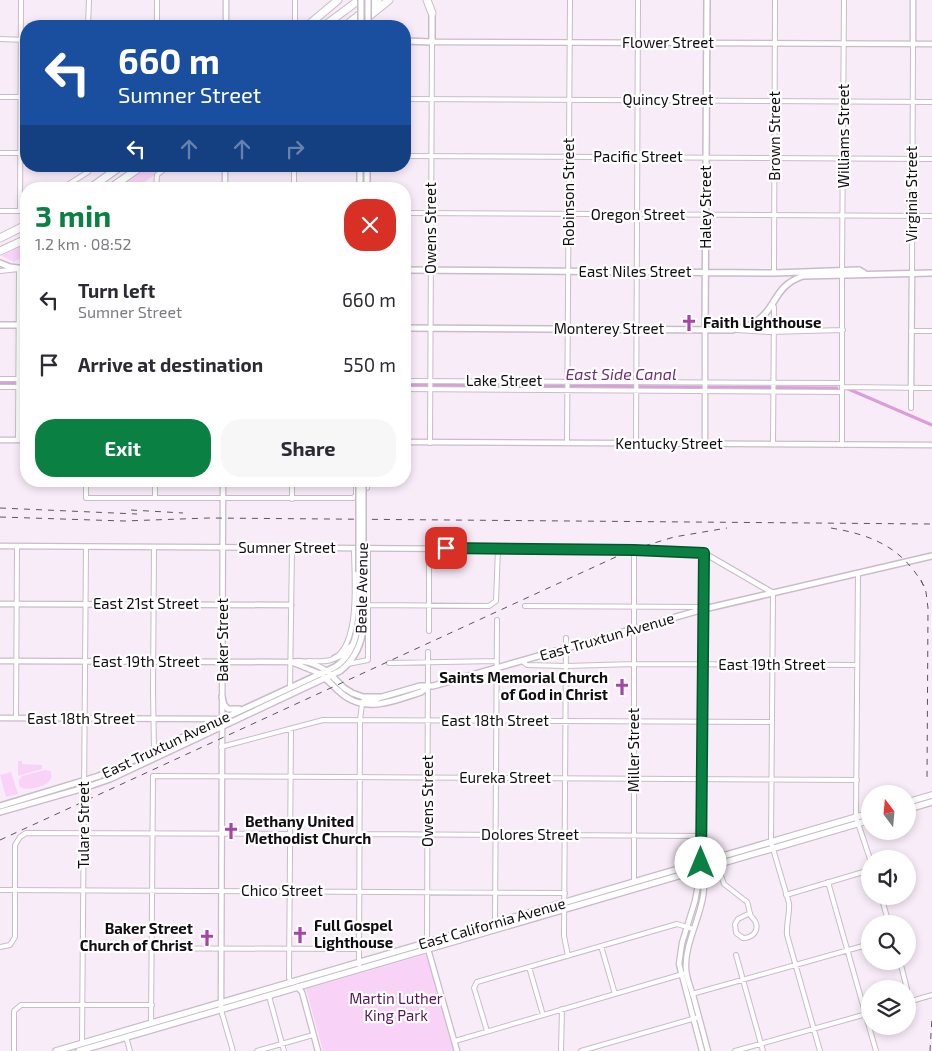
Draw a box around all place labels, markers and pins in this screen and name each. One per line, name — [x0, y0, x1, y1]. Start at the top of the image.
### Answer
church icon: Faith Lighthouse — [679, 313, 699, 333]
place label: Faith Lighthouse — [703, 313, 821, 331]
pin — [425, 527, 467, 569]
place label: Saints Memorial Church of God in Christ — [439, 668, 608, 703]
church icon: Saints Memorial Church of God in Christ — [612, 677, 632, 697]
place label: Bethany United Methodist Church — [245, 812, 371, 847]
church icon: Bethany United Methodist Church — [221, 821, 241, 841]
place label: Full Gospel Lighthouse — [314, 916, 393, 951]
place label: Baker Street Church of Christ — [80, 919, 193, 954]
church icon: Full Gospel Lighthouse — [290, 925, 310, 945]
church icon: Baker Street Church of Christ — [197, 928, 217, 948]

